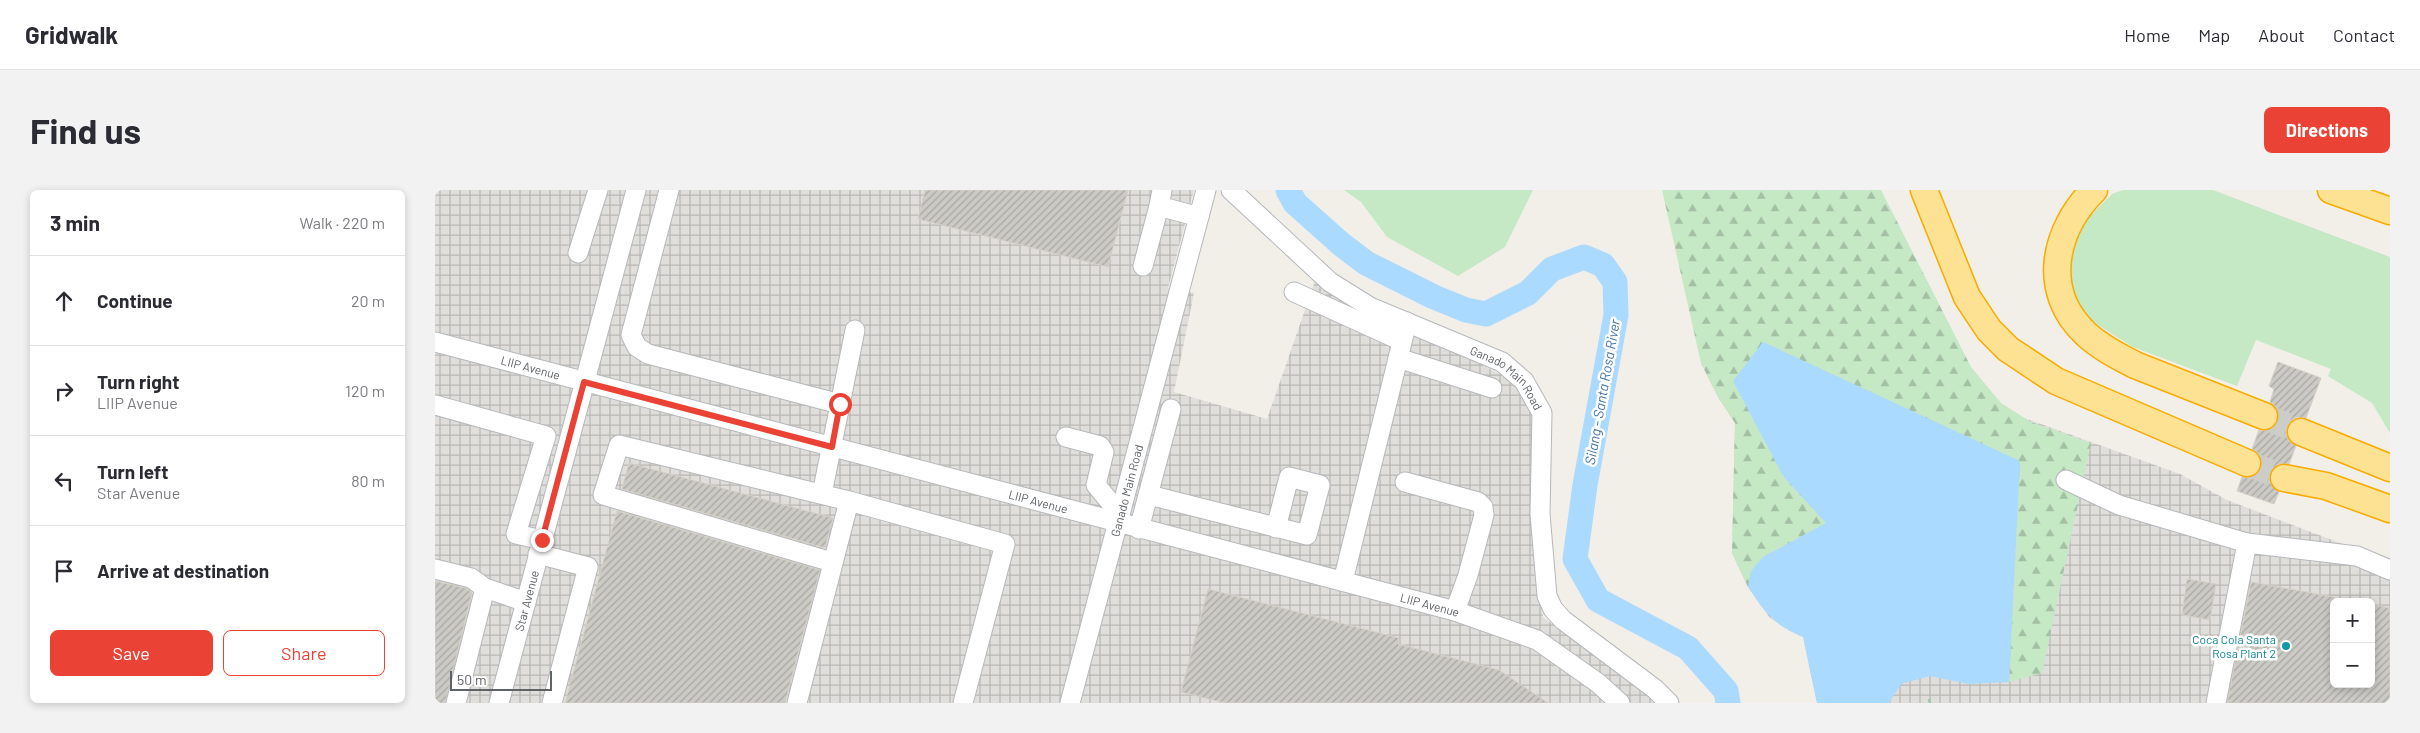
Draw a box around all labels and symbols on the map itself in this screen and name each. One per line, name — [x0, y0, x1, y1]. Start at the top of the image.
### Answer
water label: Silang - Santa Rosa River — [1581, 317, 1623, 466]
street label: Ganado Main Road — [1468, 343, 1546, 412]
street label: LIIP Avenue — [500, 353, 562, 382]
route start — [829, 393, 852, 416]
street label: Ganado Main Road — [1107, 443, 1145, 538]
street label: LIIP Avenue — [1007, 487, 1070, 516]
route end — [531, 529, 554, 552]
street label: Star Avenue — [512, 569, 541, 633]
street label: LIIP Avenue — [1399, 590, 1462, 619]
place label: Coca Cola Santa Rosa Plant 2 — [2192, 632, 2276, 660]
marker: Coca Cola Santa Rosa Plant 2 — [2280, 640, 2292, 652]
scale bar — [450, 668, 553, 691]

